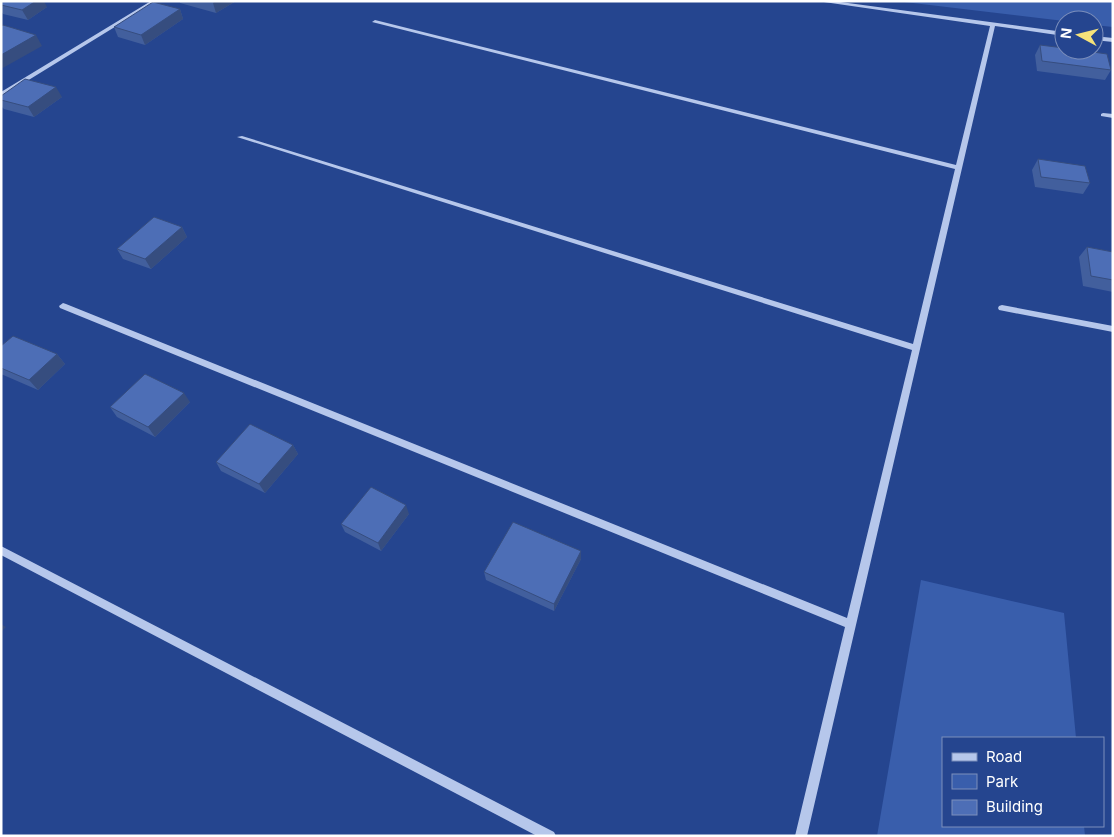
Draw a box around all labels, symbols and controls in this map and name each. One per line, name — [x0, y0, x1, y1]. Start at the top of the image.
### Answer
north arrow — [1054, 10, 1104, 60]
text: N — [1057, 27, 1075, 40]
legend — [942, 737, 1104, 827]
text: Road — [986, 747, 1022, 766]
text: Park — [986, 772, 1019, 791]
text: Building — [986, 797, 1043, 816]

